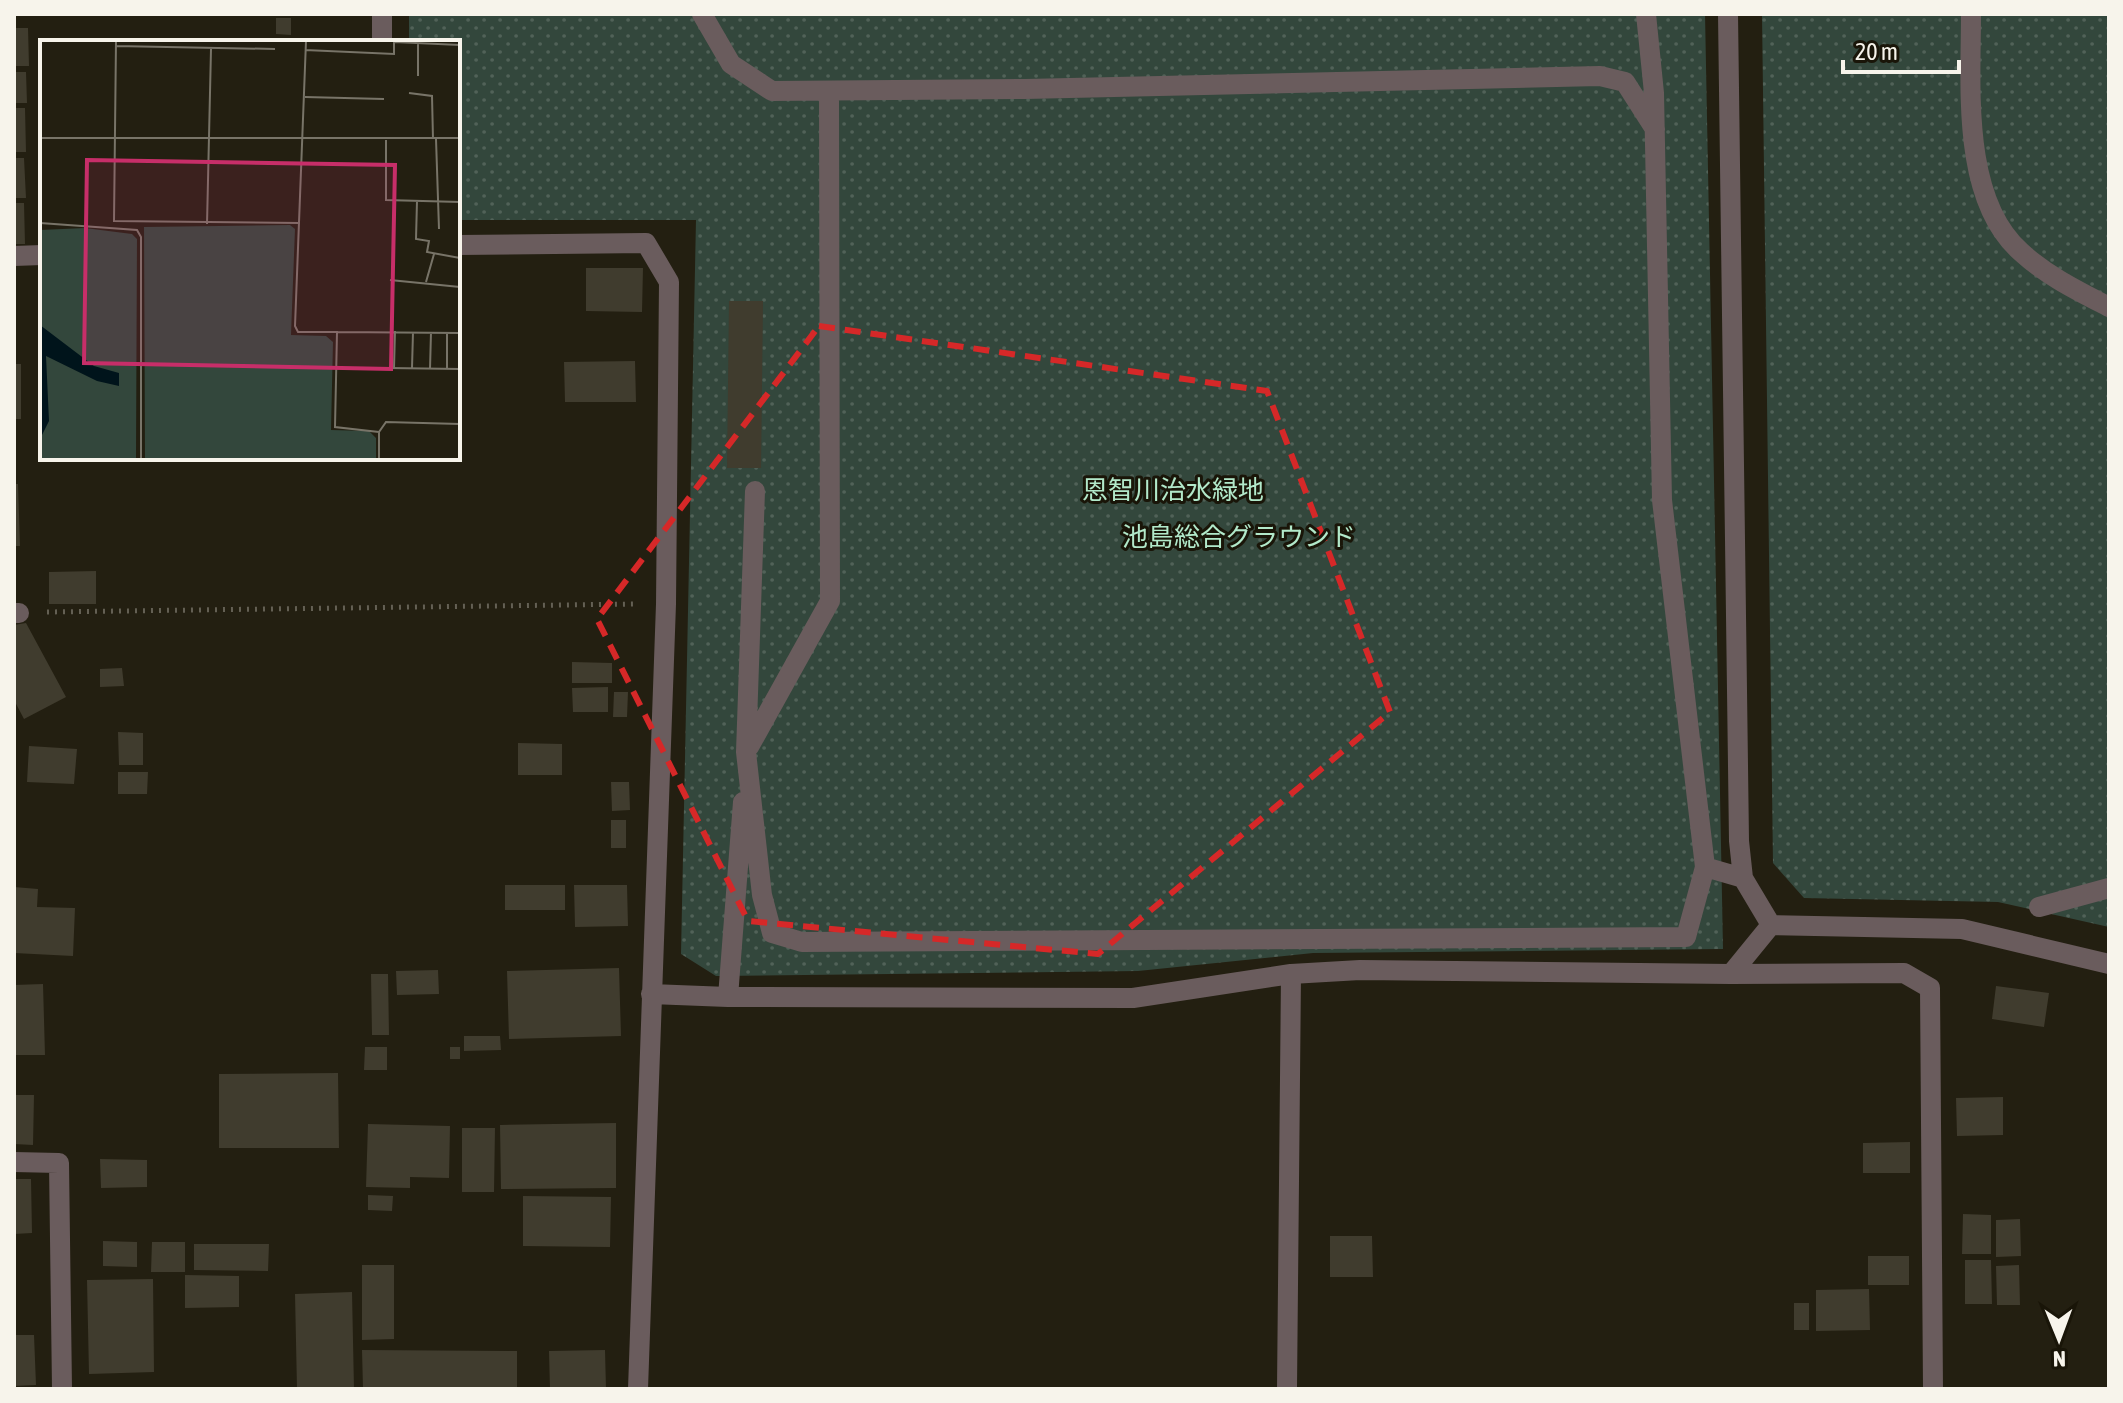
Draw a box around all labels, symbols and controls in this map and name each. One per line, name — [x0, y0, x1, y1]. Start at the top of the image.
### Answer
scale bar — [1843, 24, 1959, 74]
text: 20 m — [1855, 38, 1898, 65]
inset map — [40, 40, 460, 460]
park label: 恩智川治水緑地 — [1082, 475, 1264, 505]
park label: 池島総合グラウンド — [1122, 522, 1356, 552]
north arrow — [2019, 1299, 2099, 1379]
text: N — [2053, 1346, 2066, 1372]

